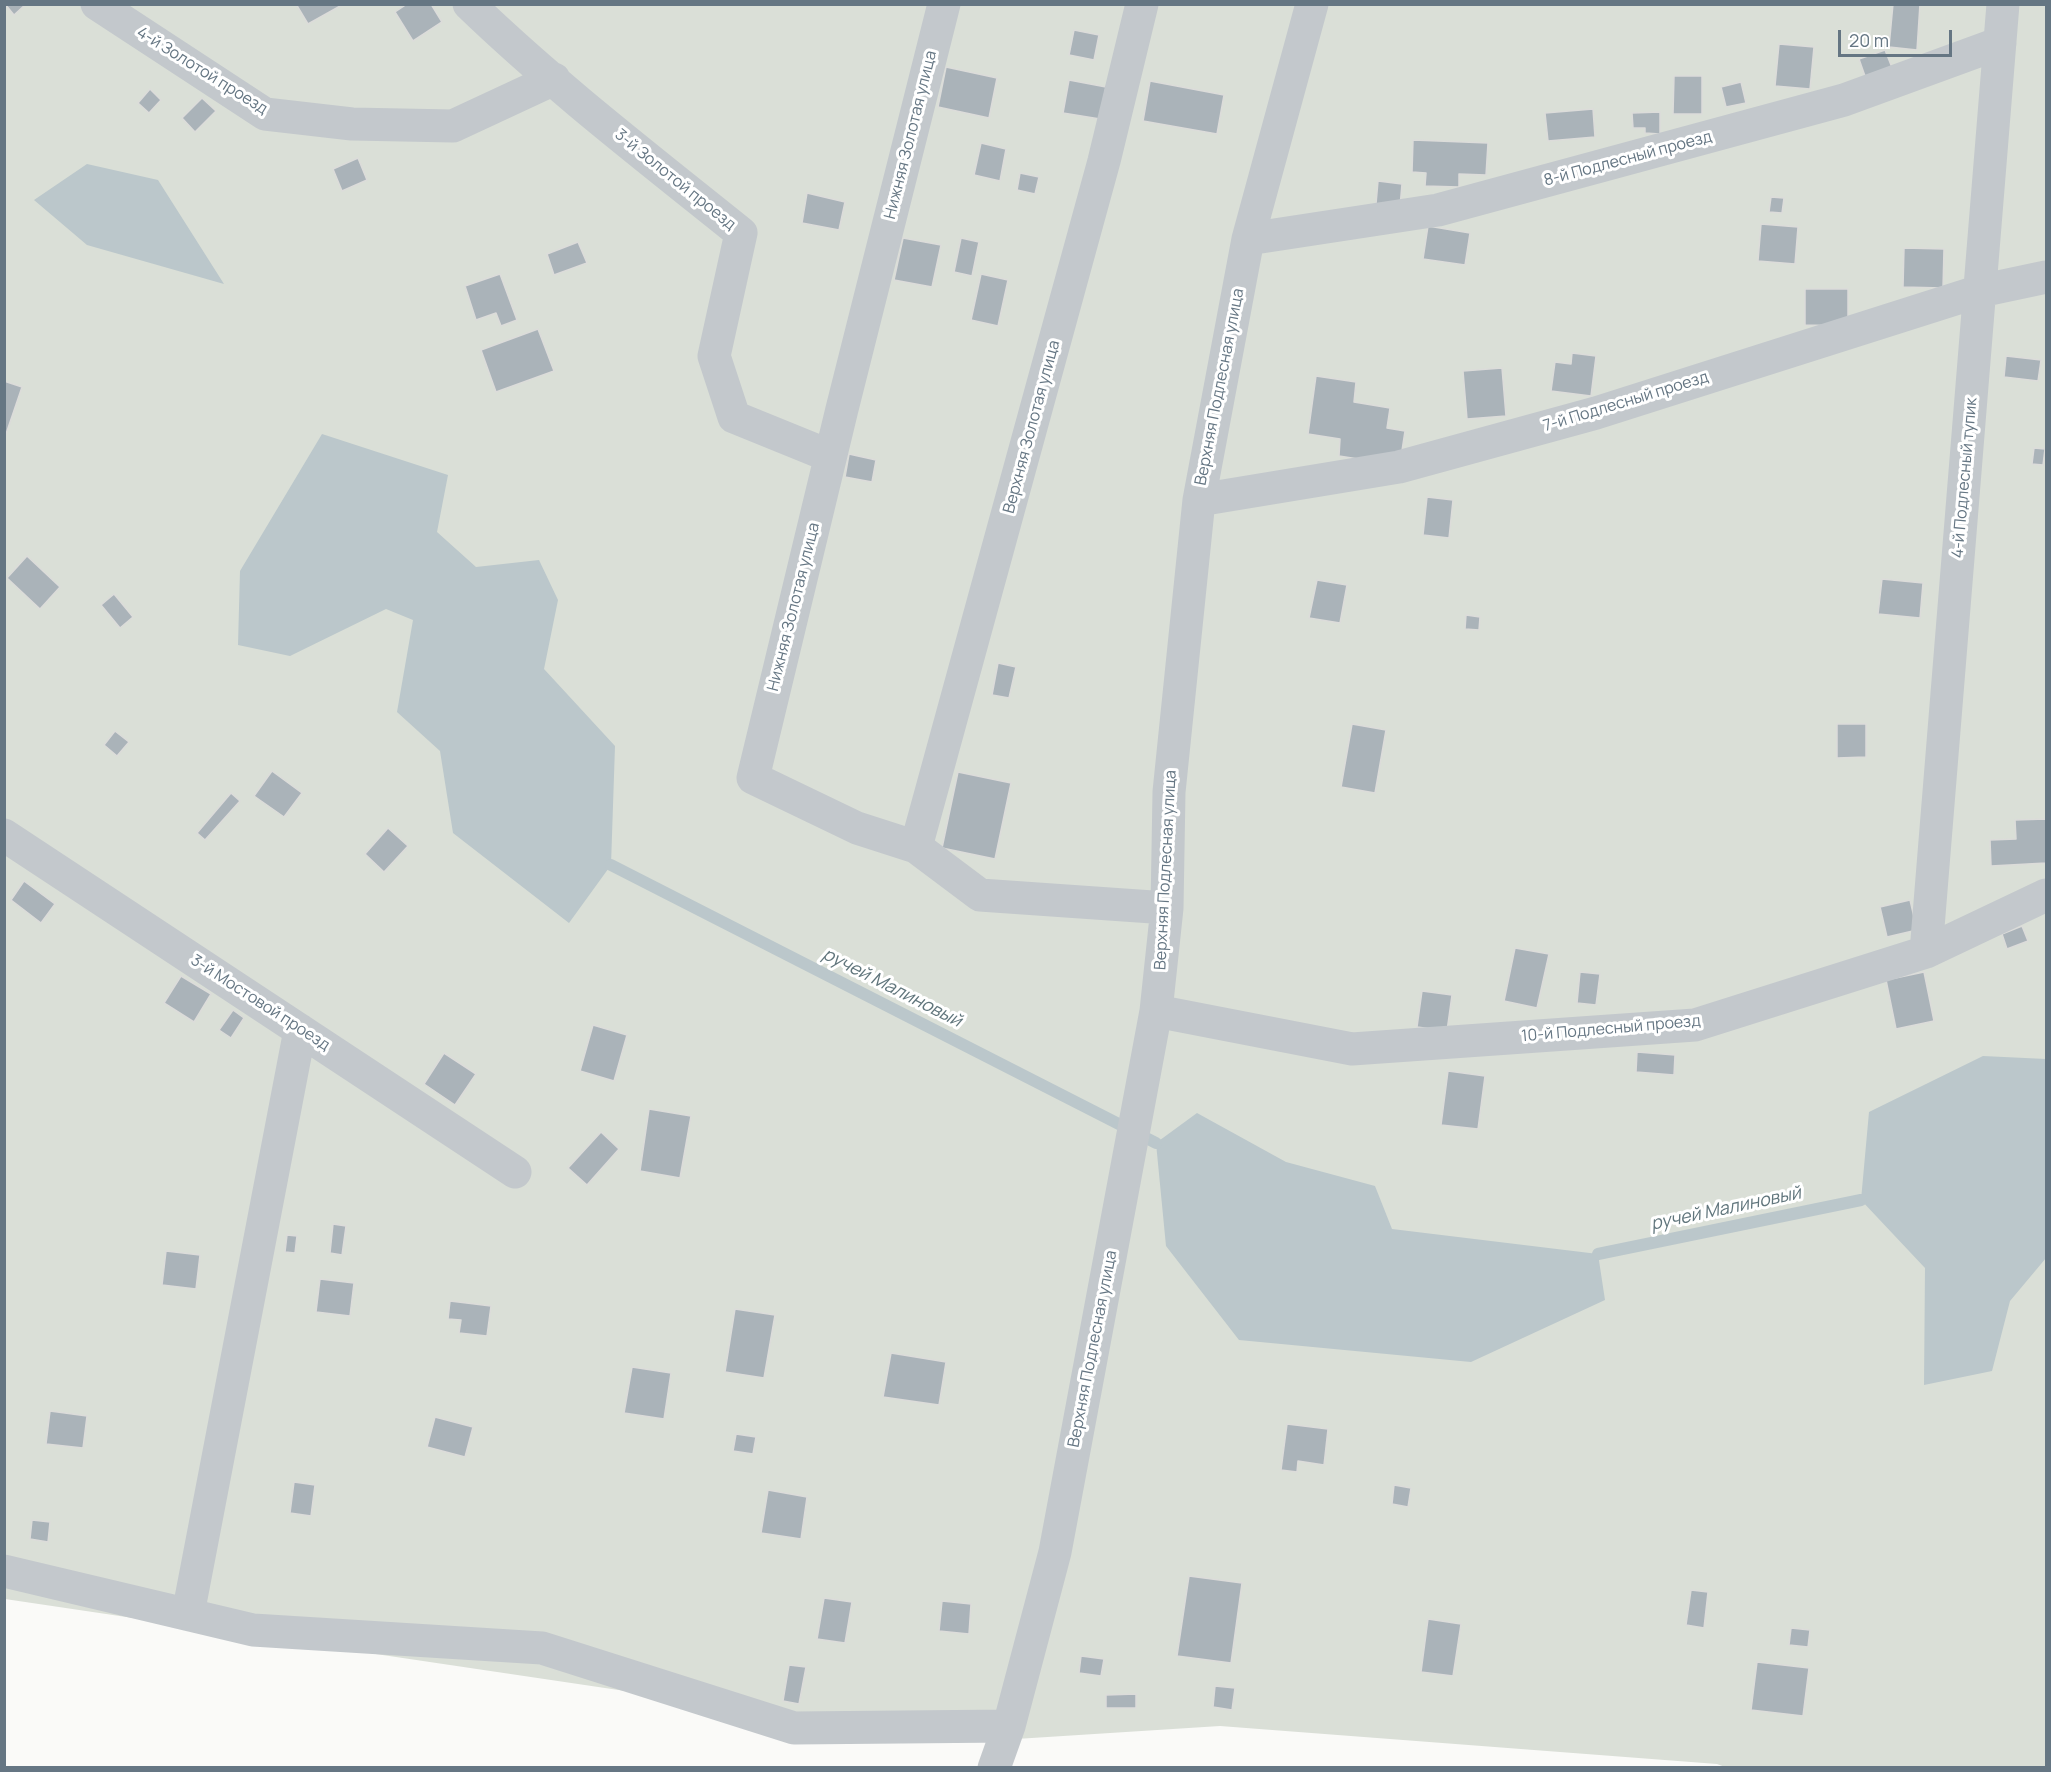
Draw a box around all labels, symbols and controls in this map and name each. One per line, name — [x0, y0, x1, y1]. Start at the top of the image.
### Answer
scale bar — [1841, 18, 1955, 56]
street label: 4-й Золотой проезд — [133, 23, 271, 119]
text: 20 m — [1849, 28, 1889, 52]
street label: Нижняя Золотая улица — [881, 49, 941, 221]
street label: 3-й Золотой проезд — [611, 125, 739, 235]
street label: 8-й Подлесный проезд — [1542, 127, 1714, 191]
street label: Верхняя Подлесная улица — [1191, 287, 1249, 487]
street label: Верхняя Золотая улица — [1000, 338, 1064, 516]
street label: 7-й Подлесный проезд — [1541, 368, 1711, 436]
street label: 4-й Подлесный тупик — [1948, 397, 1982, 559]
street label: Нижняя Золотая улица — [764, 521, 824, 693]
street label: Верхняя Подлесная улица — [1151, 770, 1181, 970]
water label: ручей Малиновый — [819, 944, 965, 1032]
street label: 3-й Мостовой проезд — [187, 951, 333, 1055]
street label: 10-й Подлесный проезд — [1521, 1012, 1701, 1046]
water label: ручей Малиновый — [1649, 1183, 1803, 1235]
street label: Верхняя Подлесная улица — [1064, 1249, 1122, 1449]

